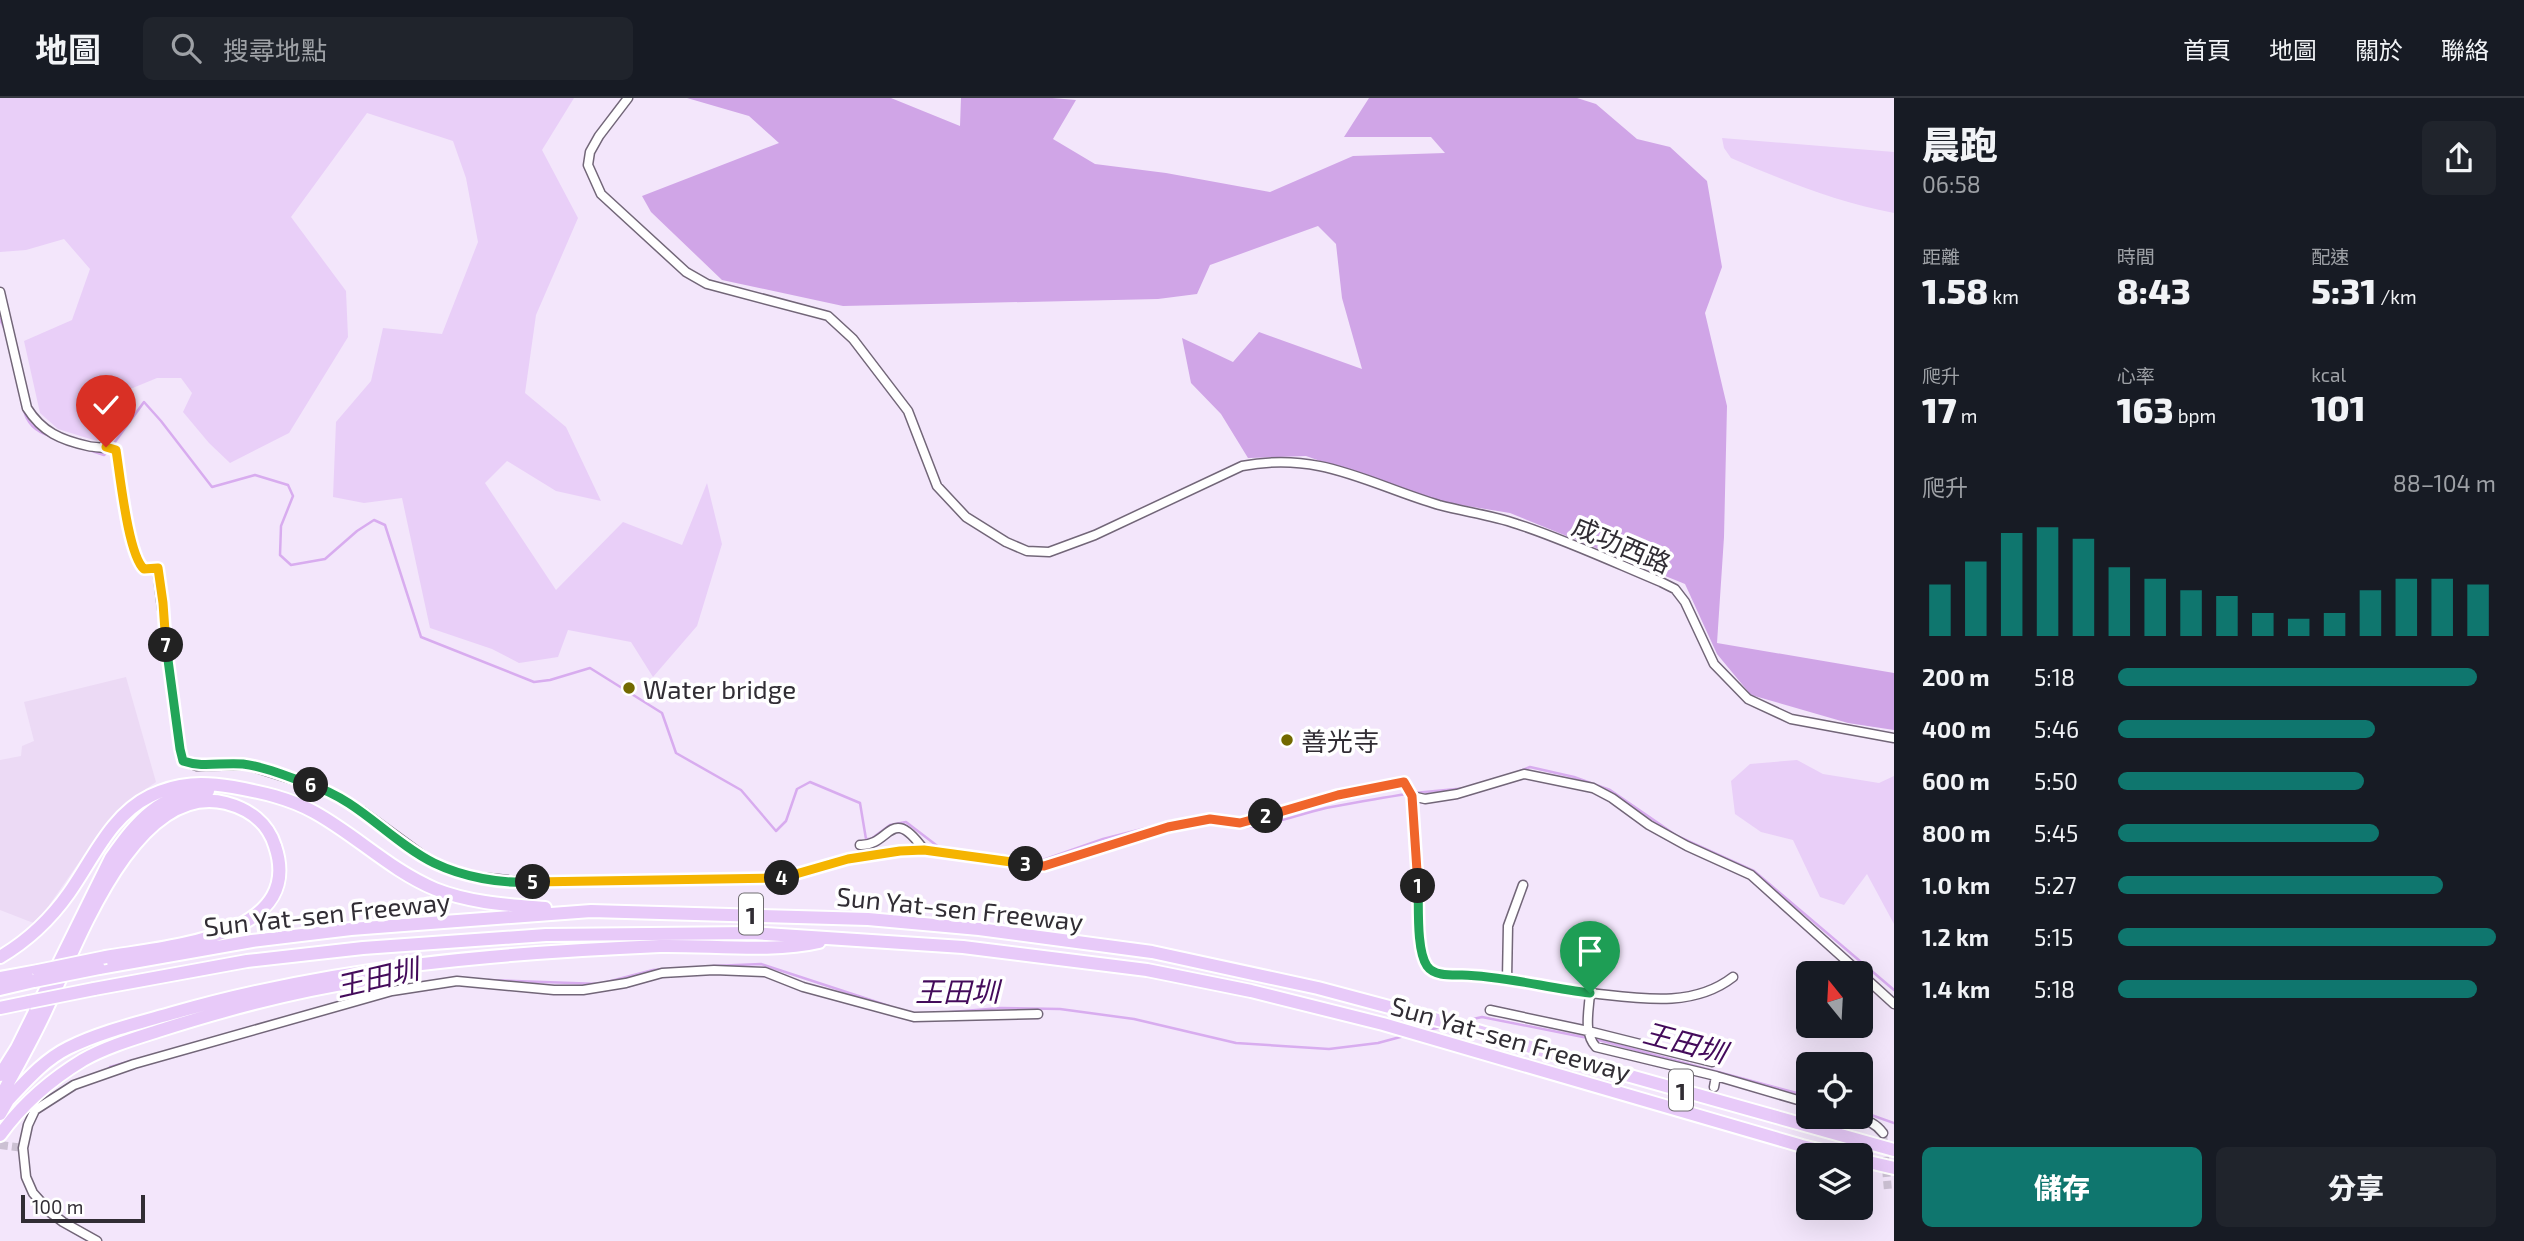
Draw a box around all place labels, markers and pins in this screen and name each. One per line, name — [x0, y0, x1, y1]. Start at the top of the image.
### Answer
pin — [76, 375, 136, 447]
pin: 7 — [148, 628, 184, 662]
place label: Water bridge — [643, 673, 796, 704]
marker: Water bridge — [621, 680, 637, 696]
place label: 善光寺 — [1301, 725, 1379, 756]
marker: 善光寺 — [1279, 732, 1295, 748]
pin: 6 — [294, 768, 328, 802]
pin: 2 — [1248, 798, 1284, 834]
pin: 3 — [1009, 846, 1044, 882]
pin: 4 — [764, 860, 800, 896]
pin: 5 — [516, 864, 550, 900]
pin: 1 — [1400, 868, 1436, 904]
pin — [1560, 921, 1620, 993]

